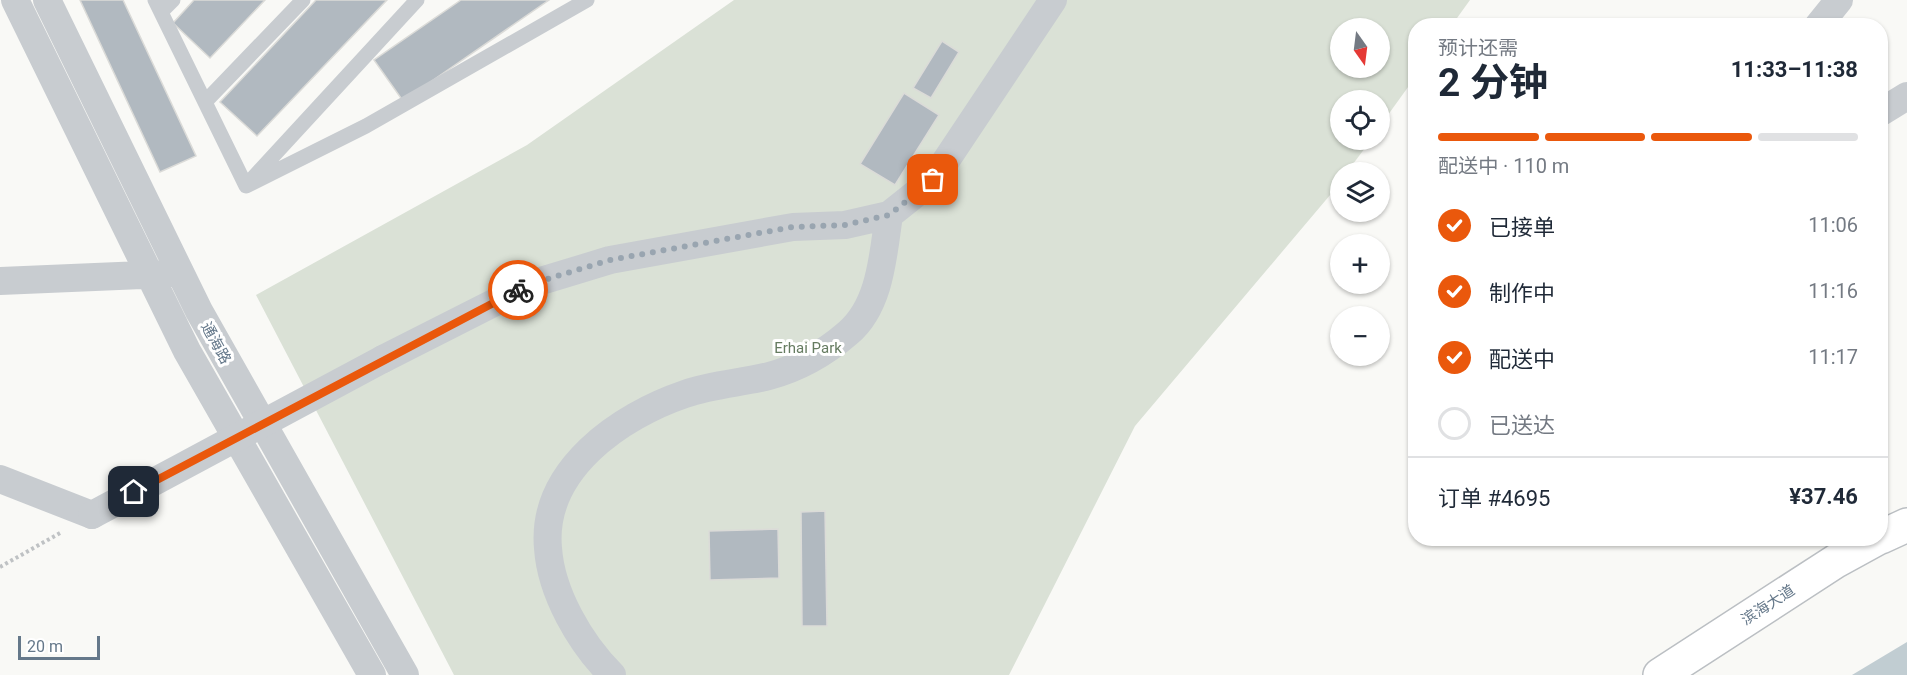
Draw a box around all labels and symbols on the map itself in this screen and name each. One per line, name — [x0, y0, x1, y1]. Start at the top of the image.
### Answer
north arrow — [1330, 18, 1390, 78]
pin — [907, 154, 958, 205]
courier — [488, 260, 548, 320]
street label: 通海路 — [197, 319, 235, 367]
park label: Erhai Park — [774, 339, 842, 357]
pin — [108, 466, 159, 517]
street label: 滨海大道 — [1738, 581, 1798, 629]
scale bar — [18, 633, 100, 660]

